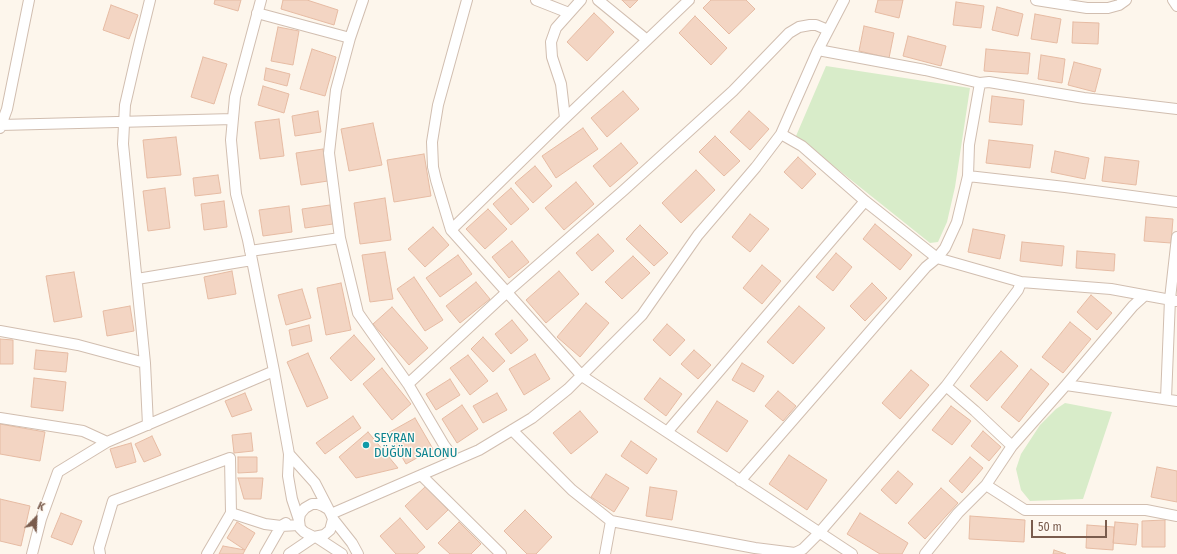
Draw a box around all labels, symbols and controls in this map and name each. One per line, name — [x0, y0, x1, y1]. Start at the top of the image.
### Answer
place label: SEYRAN DÜĞÜN SALONU — [374, 430, 457, 461]
marker: SEYRAN DÜĞÜN SALONU — [361, 440, 371, 450]
north arrow — [16, 498, 56, 538]
text: K — [36, 499, 47, 514]
scale bar — [1033, 512, 1109, 538]
text: 50 m — [1038, 520, 1062, 534]

